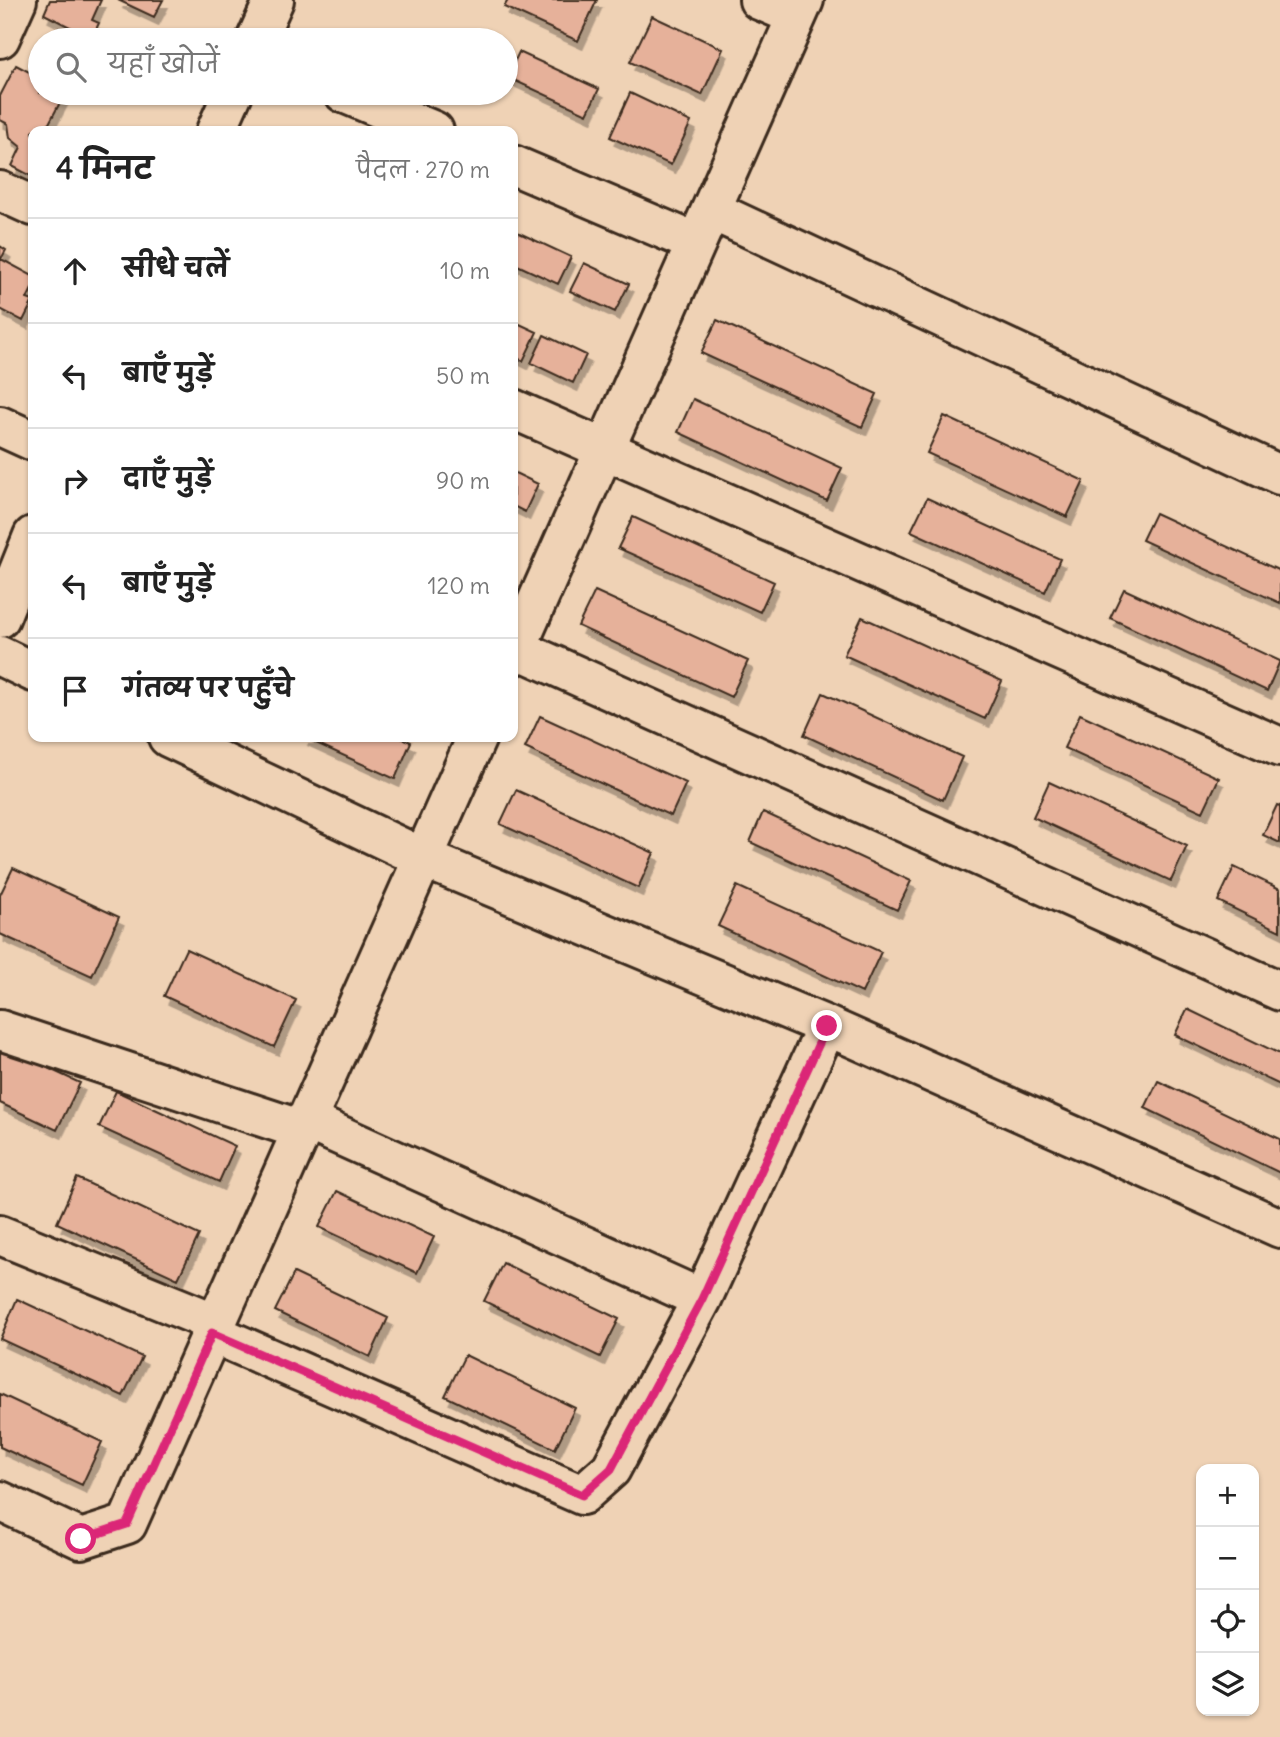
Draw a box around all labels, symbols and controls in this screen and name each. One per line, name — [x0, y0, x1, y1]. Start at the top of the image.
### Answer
search box — [28, 28, 518, 105]
text: यहाँ खोजें — [108, 47, 219, 80]
icon: search — [52, 48, 90, 86]
text: 4 मिनट — [56, 149, 153, 187]
text: पैदल · 270 m — [356, 155, 490, 184]
text: सीधे चलें — [123, 251, 229, 284]
icon: ahead — [56, 252, 94, 290]
text: 10 m — [440, 256, 490, 285]
text: बाएँ मुड़ें — [123, 356, 214, 389]
icon: left — [56, 357, 94, 395]
text: 50 m — [436, 361, 490, 390]
text: दाएँ मुड़ें — [123, 461, 213, 494]
icon: right — [56, 462, 94, 500]
text: 90 m — [436, 466, 490, 495]
text: बाएँ मुड़ें — [123, 566, 214, 599]
icon: left — [56, 567, 94, 605]
text: 120 m — [427, 571, 490, 600]
text: गंतव्य पर पहुँचे — [123, 671, 293, 704]
icon: arrive — [56, 672, 94, 710]
route end — [811, 1010, 842, 1041]
map controls — [1196, 1464, 1259, 1716]
button: + — [1196, 1464, 1259, 1527]
route start — [65, 1523, 96, 1554]
button: − — [1196, 1527, 1259, 1590]
button: locate — [1196, 1590, 1259, 1653]
button: layers — [1196, 1653, 1259, 1716]

